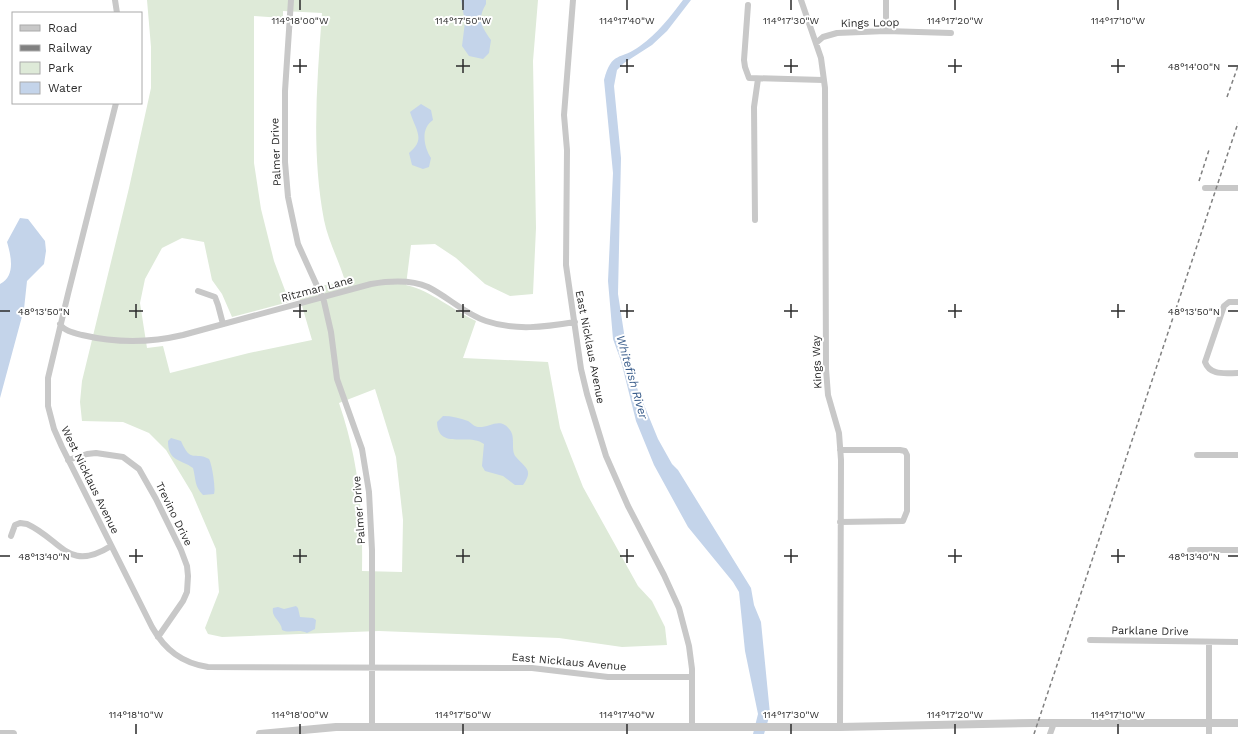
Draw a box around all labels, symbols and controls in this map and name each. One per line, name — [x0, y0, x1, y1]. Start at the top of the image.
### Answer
legend — [12, 12, 142, 104]
text: 114°18'00"W — [272, 15, 329, 26]
text: 114°17'50"W — [435, 15, 491, 26]
text: 114°17'40"W — [599, 15, 655, 26]
text: 114°17'30"W — [763, 15, 819, 26]
text: 114°17'20"W — [927, 15, 983, 26]
text: 114°17'10"W — [1091, 15, 1145, 26]
street label: Kings Loop — [840, 16, 900, 30]
text: Road — [48, 21, 77, 35]
text: Railway — [48, 41, 93, 55]
text: Park — [48, 61, 74, 75]
text: 48°14'00"N — [1168, 61, 1220, 72]
text: Water — [48, 81, 83, 95]
street label: Palmer Drive — [268, 118, 284, 186]
street label: Ritzman Lane — [280, 273, 354, 305]
street label: East Nicklaus Avenue — [573, 289, 607, 405]
text: 48°13'50"N — [18, 306, 70, 317]
text: 48°13'50"N — [1168, 306, 1220, 317]
water label: Whitefish River — [613, 333, 651, 422]
street label: Kings Way — [810, 335, 824, 389]
street label: West Nicklaus Avenue — [58, 424, 122, 536]
street label: Palmer Drive — [350, 475, 368, 545]
street label: Trevino Drive — [153, 480, 195, 548]
text: 48°13'40"N — [18, 551, 70, 562]
text: 48°13'40"N — [1168, 551, 1220, 562]
street label: Parklane Drive — [1111, 624, 1189, 638]
street label: East Nicklaus Avenue — [511, 651, 627, 673]
text: 114°18'10"W — [109, 709, 164, 720]
text: 114°18'00"W — [272, 709, 329, 720]
text: 114°17'50"W — [435, 709, 491, 720]
text: 114°17'40"W — [599, 709, 655, 720]
text: 114°17'30"W — [763, 709, 819, 720]
text: 114°17'20"W — [927, 709, 983, 720]
text: 114°17'10"W — [1091, 709, 1145, 720]

